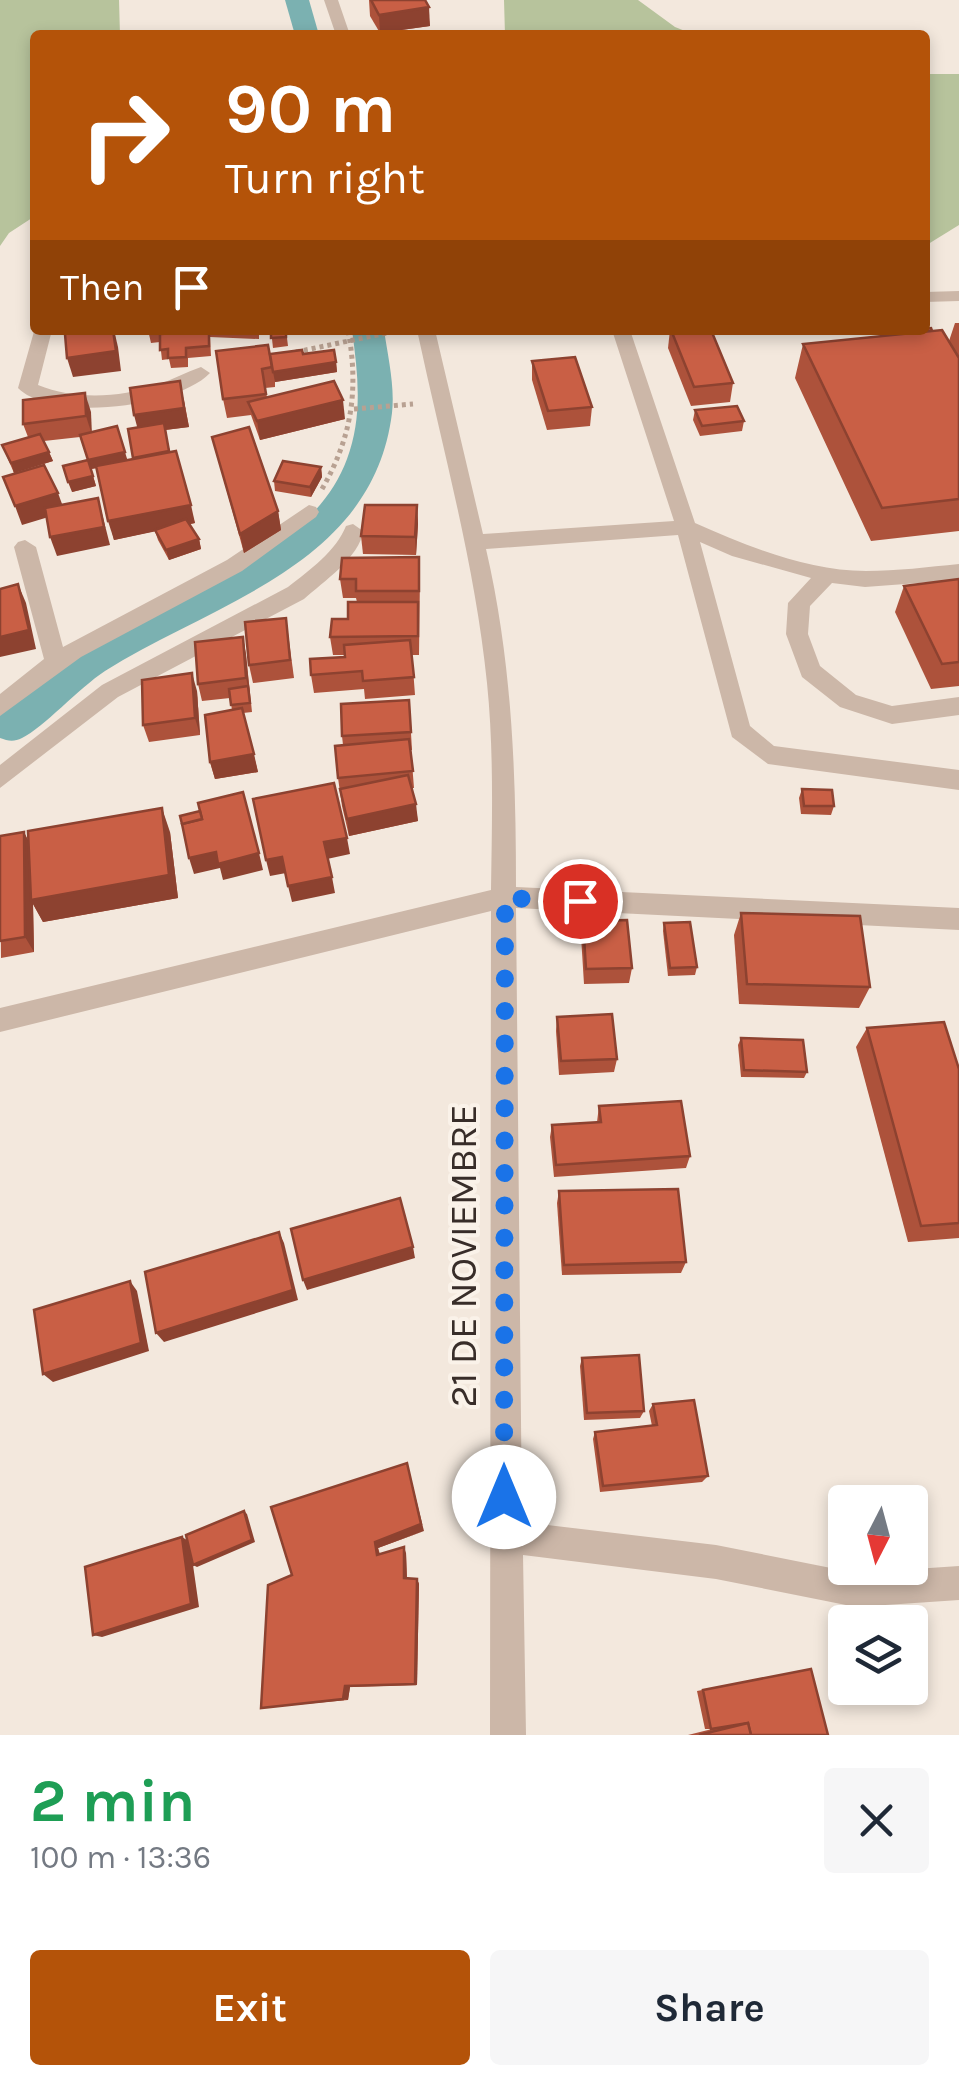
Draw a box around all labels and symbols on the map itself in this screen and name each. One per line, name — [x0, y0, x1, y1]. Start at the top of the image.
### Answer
pin — [538, 859, 623, 944]
street label: 21 DE NOVIEMBRE — [441, 1104, 486, 1408]
position arrow — [452, 1445, 556, 1549]
north arrow — [828, 1485, 928, 1585]

